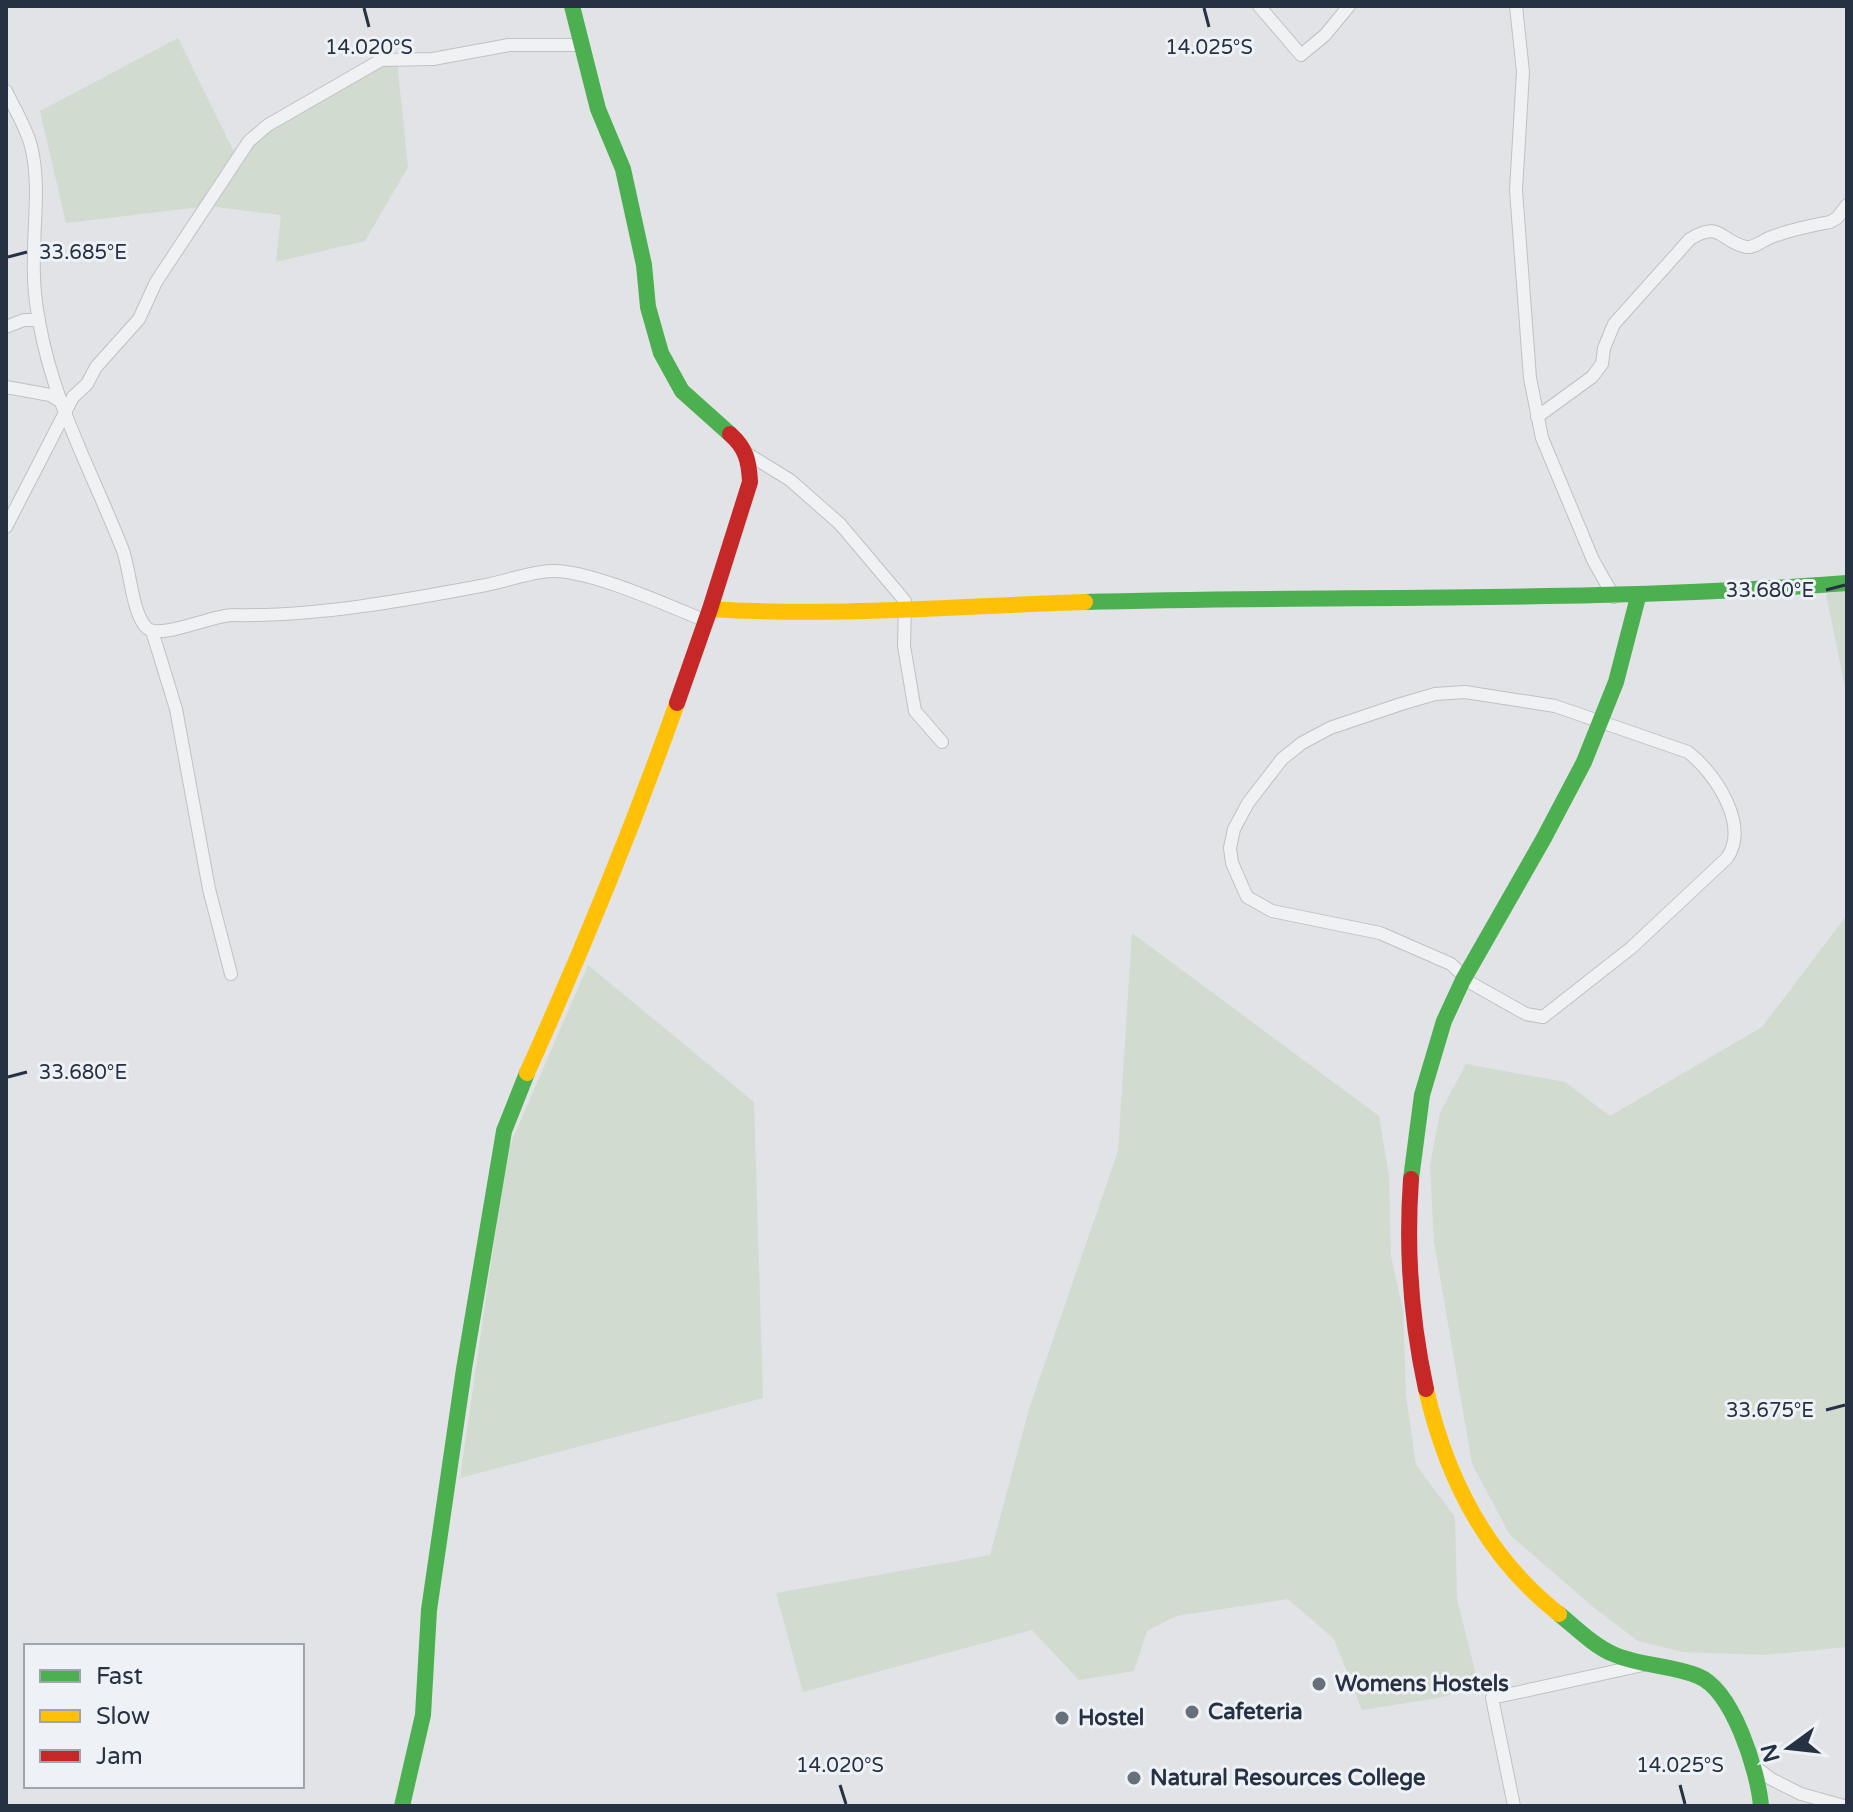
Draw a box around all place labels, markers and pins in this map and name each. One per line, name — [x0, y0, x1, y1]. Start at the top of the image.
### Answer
place label: Womens Hostels — [1335, 1671, 1509, 1697]
marker: Womens Hostels — [1310, 1675, 1328, 1693]
place label: Cafeteria — [1208, 1699, 1303, 1725]
marker: Cafeteria — [1183, 1703, 1201, 1721]
place label: Hostel — [1078, 1705, 1144, 1731]
marker: Hostel — [1053, 1709, 1071, 1727]
place label: Natural Resources College — [1150, 1765, 1426, 1791]
marker: Natural Resources College — [1125, 1769, 1143, 1787]

